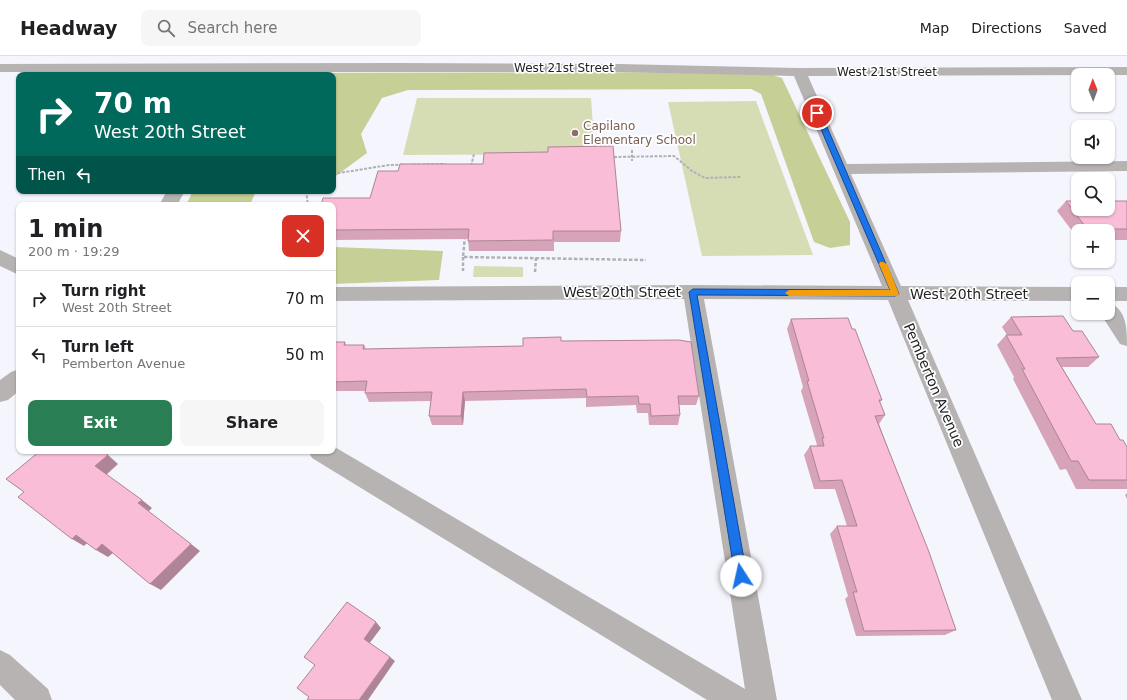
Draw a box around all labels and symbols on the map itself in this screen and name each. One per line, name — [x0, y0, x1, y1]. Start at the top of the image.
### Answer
street label: West 21st Street — [514, 61, 614, 75]
street label: West 21st Street — [837, 65, 937, 79]
north arrow — [1071, 68, 1115, 112]
pin — [800, 96, 834, 130]
place label: Capilano Elementary School — [583, 119, 696, 147]
marker: Capilano Elementary School — [570, 128, 580, 138]
street label: West 20th Street — [563, 284, 682, 300]
street label: West 20th Street — [910, 286, 1029, 302]
street label: Pemberton Avenue — [901, 321, 967, 449]
position arrow — [720, 555, 762, 597]

